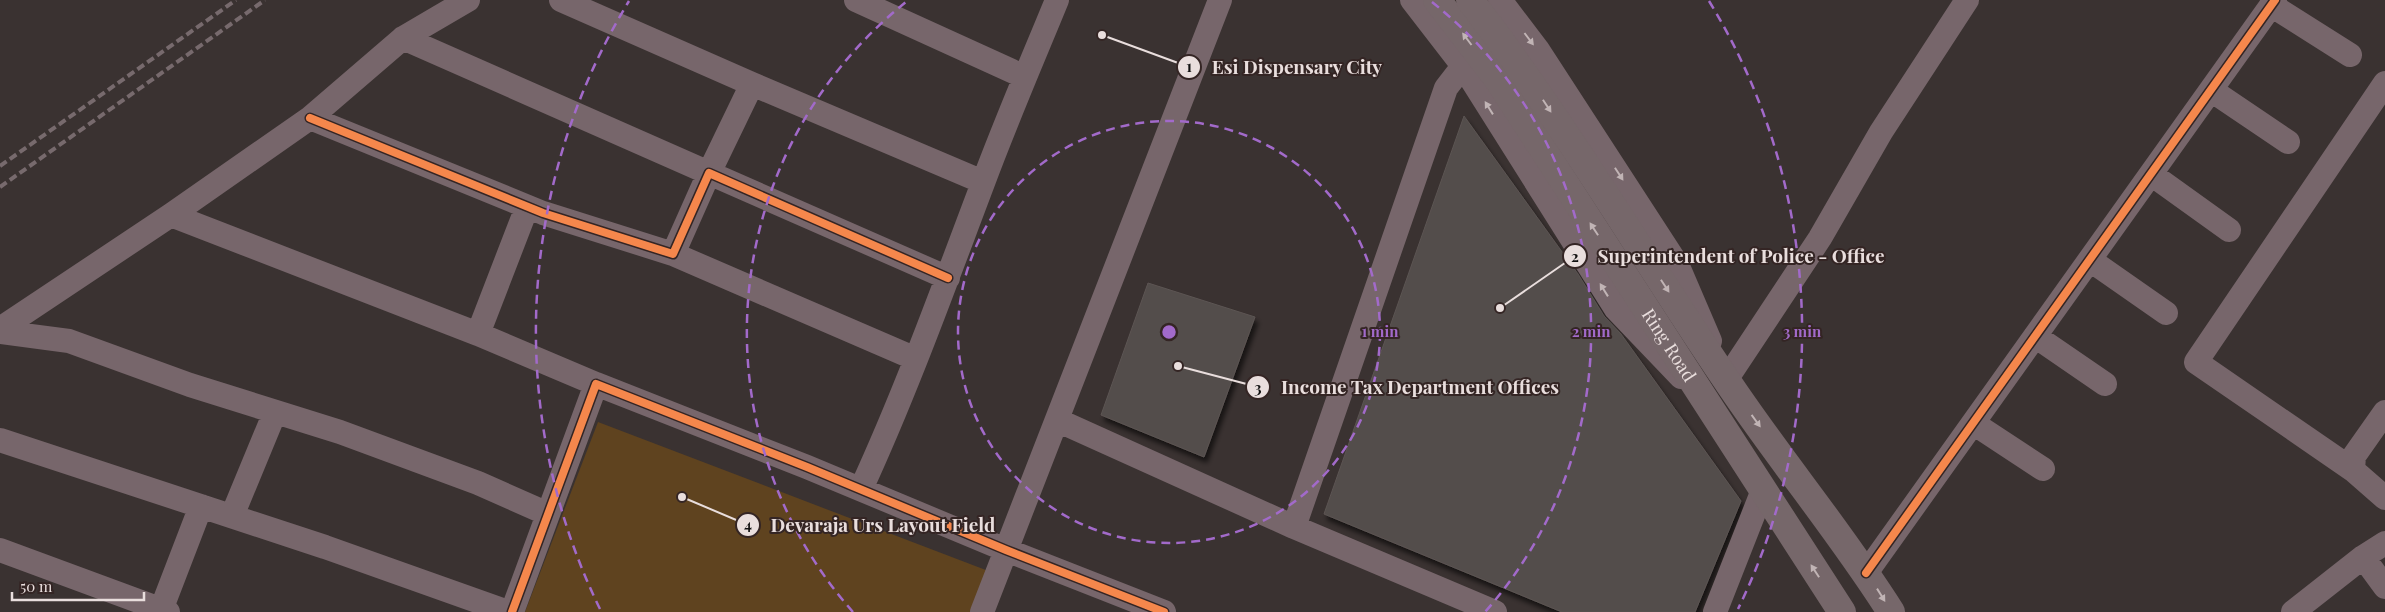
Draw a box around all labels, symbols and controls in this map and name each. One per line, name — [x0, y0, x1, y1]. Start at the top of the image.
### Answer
one-way arrow — [1524, 32, 1535, 45]
one-way arrow — [1462, 33, 1473, 46]
callout: Esi Dispensary City — [1176, 50, 1392, 84]
text: Esi Dispensary City — [1212, 53, 1382, 79]
text: 1 — [1186, 56, 1192, 76]
one-way arrow — [1542, 99, 1552, 113]
one-way arrow — [1485, 101, 1494, 114]
one-way arrow — [1614, 168, 1624, 181]
one-way arrow — [1589, 222, 1599, 236]
callout: Superintendent of Police - Office — [1562, 239, 1894, 273]
text: Superintendent of Police - Office — [1597, 242, 1885, 268]
text: 2 — [1571, 246, 1579, 266]
one-way arrow — [1660, 279, 1669, 293]
one-way arrow — [1599, 283, 1609, 296]
street label: Ring Road — [1637, 304, 1702, 386]
text: 1 min — [1362, 321, 1399, 341]
text: 2 min — [1572, 321, 1611, 341]
text: 3 min — [1783, 321, 1822, 341]
centre of rings — [1160, 323, 1178, 341]
callout: Income Tax Department Offices — [1246, 370, 1569, 404]
text: Income Tax Department Offices — [1281, 373, 1559, 399]
text: 3 — [1254, 377, 1262, 397]
one-way arrow — [1750, 414, 1760, 427]
callout: Devaraja Urs Layout Field — [736, 508, 1006, 542]
text: Devaraja Urs Layout Field — [771, 511, 996, 537]
text: 4 — [744, 514, 752, 534]
one-way arrow — [1811, 564, 1820, 578]
scale bar — [12, 570, 145, 602]
text: 50 m — [20, 576, 53, 596]
one-way arrow — [1876, 589, 1885, 602]

